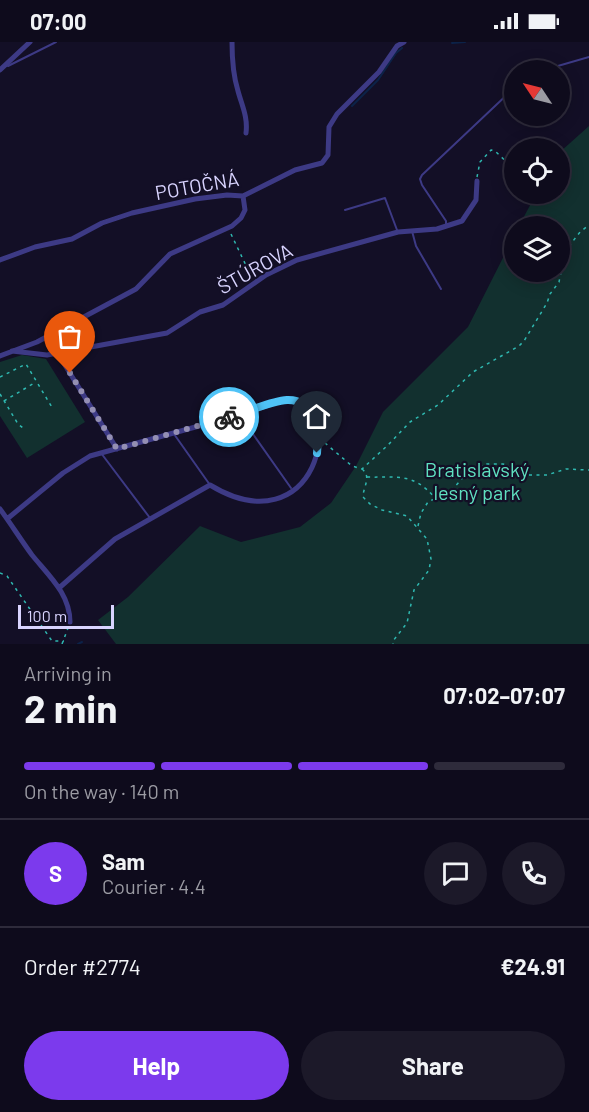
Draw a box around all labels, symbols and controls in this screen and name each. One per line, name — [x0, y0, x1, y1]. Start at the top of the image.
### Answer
text: 07:00 — [30, 8, 87, 34]
north arrow — [504, 60, 570, 126]
map controls — [504, 60, 570, 282]
button: locate — [504, 138, 570, 204]
street label: POTOČNÁ — [153, 166, 241, 204]
button: layers — [504, 216, 570, 282]
street label: ŠTÚROVA — [213, 238, 296, 299]
pin — [44, 311, 95, 373]
icon: bag — [53, 320, 86, 353]
courier — [199, 387, 259, 447]
pin — [291, 391, 342, 453]
icon: home — [300, 400, 333, 433]
icon: bike — [213, 401, 246, 434]
park label: Bratislavský lesný park — [425, 457, 529, 504]
scale bar — [18, 602, 114, 630]
text: 100 m — [27, 606, 67, 625]
text: Arriving in — [24, 661, 112, 685]
text: 07:02–07:07 — [443, 682, 565, 708]
text: 2 min — [24, 684, 117, 731]
text: On the way · 140 m — [24, 779, 179, 803]
button: chat — [424, 842, 487, 905]
button: phone — [502, 842, 565, 905]
text: Sam — [102, 848, 145, 874]
text: S — [49, 860, 62, 886]
text: Courier · 4.4 — [102, 874, 206, 898]
text: Order #2774 — [24, 953, 141, 979]
text: €24.91 — [500, 953, 565, 979]
button: Help — [24, 1031, 289, 1100]
button: Share — [301, 1031, 565, 1100]

